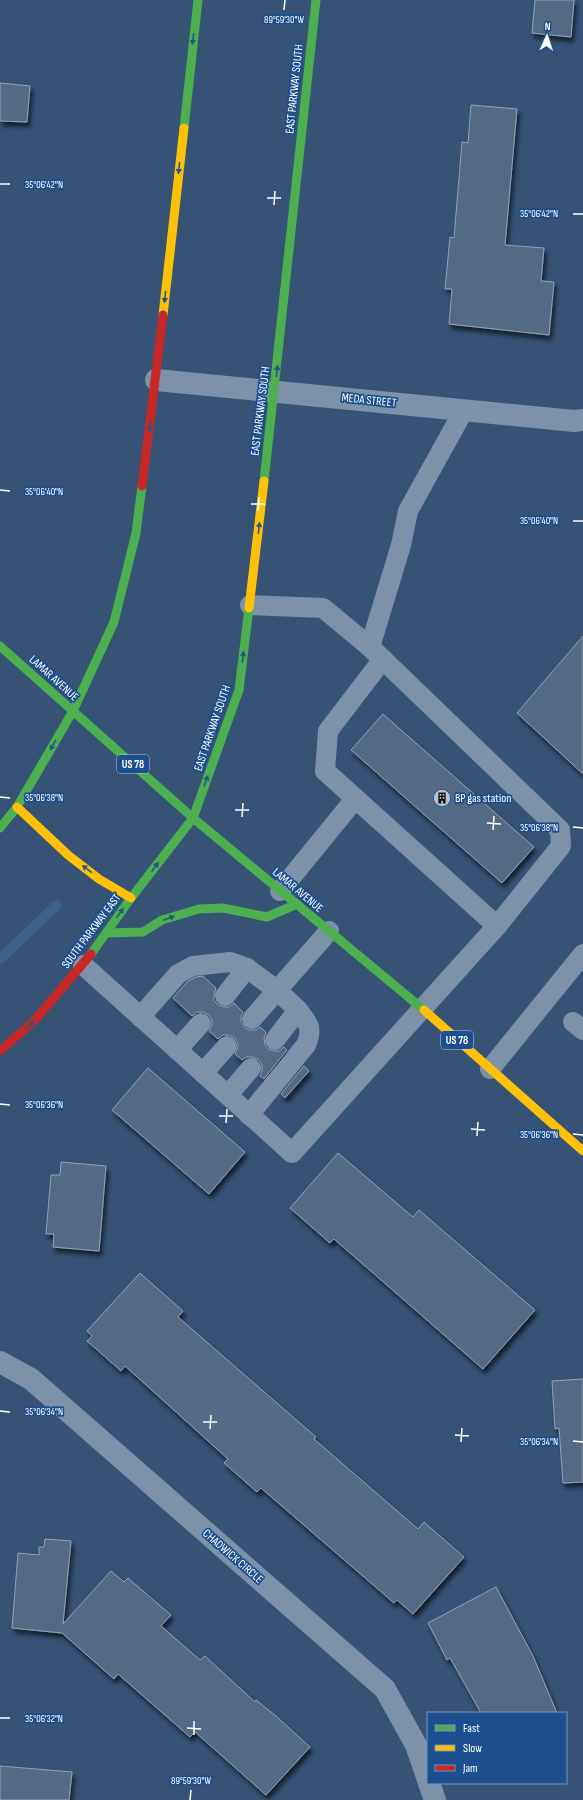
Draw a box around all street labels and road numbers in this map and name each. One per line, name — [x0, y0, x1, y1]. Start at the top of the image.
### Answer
street label: EAST PARKWAY SOUTH — [282, 44, 307, 135]
street label: EAST PARKWAY SOUTH — [248, 366, 273, 457]
street label: MEDA STREET — [341, 390, 397, 411]
street label: LAMAR AVENUE — [26, 652, 82, 705]
street label: EAST PARKWAY SOUTH — [191, 683, 234, 773]
road number: US 78 — [117, 755, 149, 773]
street label: LAMAR AVENUE — [269, 865, 326, 916]
street label: SOUTH PARKWAY EAST — [58, 891, 125, 972]
road number: US 78 — [441, 1031, 473, 1049]
street label: CHADWICK CIRCLE — [199, 1526, 266, 1587]

